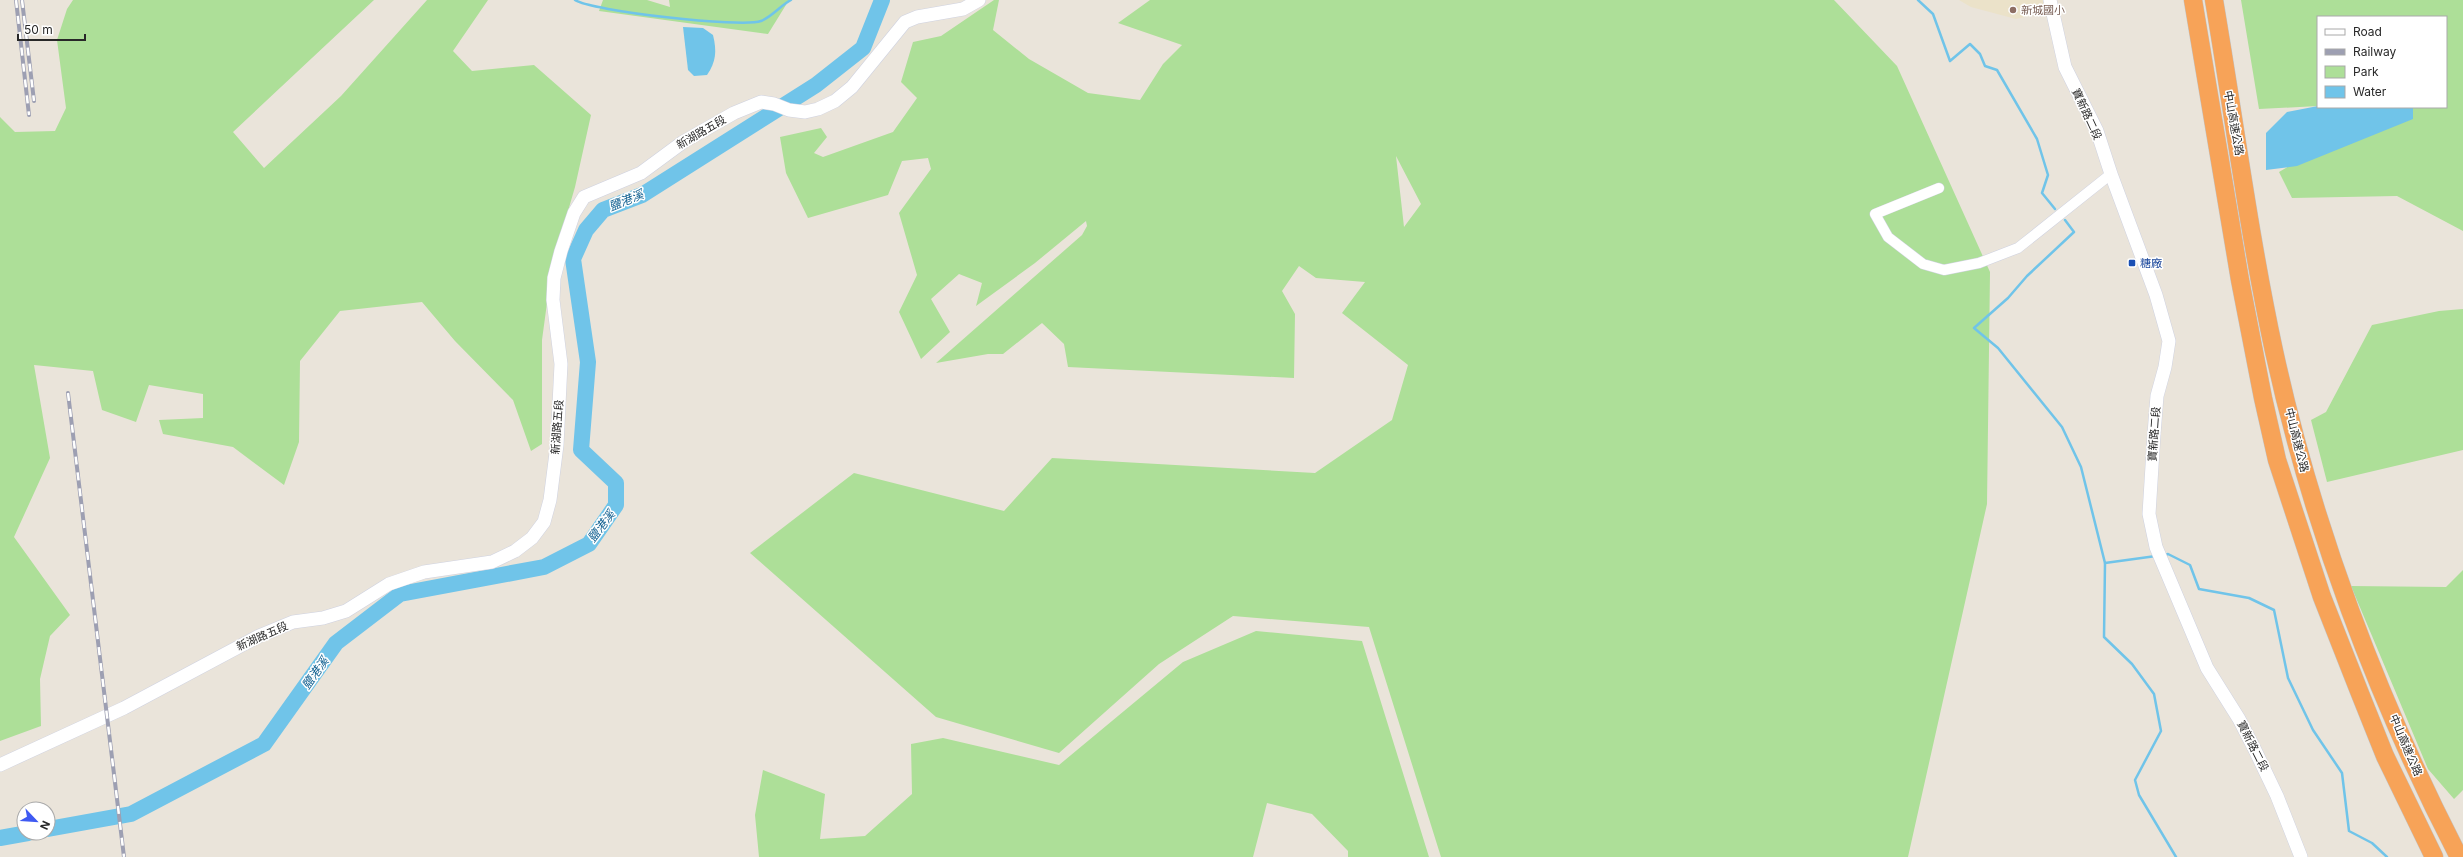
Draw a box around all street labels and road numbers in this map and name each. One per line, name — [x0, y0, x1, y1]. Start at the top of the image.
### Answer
street label: 寶新路二段 — [2069, 86, 2105, 142]
street label: 中山高速公路 — [2221, 89, 2247, 157]
street label: 新湖路五段 — [674, 112, 728, 152]
street label: 新湖路五段 — [548, 399, 566, 455]
street label: 寶新路二段 — [2145, 406, 2163, 462]
street label: 中山高速公路 — [2282, 406, 2312, 474]
street label: 新湖路五段 — [234, 618, 290, 654]
street label: 中山高速公路 — [2387, 712, 2425, 778]
street label: 寶新路二段 — [2234, 718, 2272, 774]

